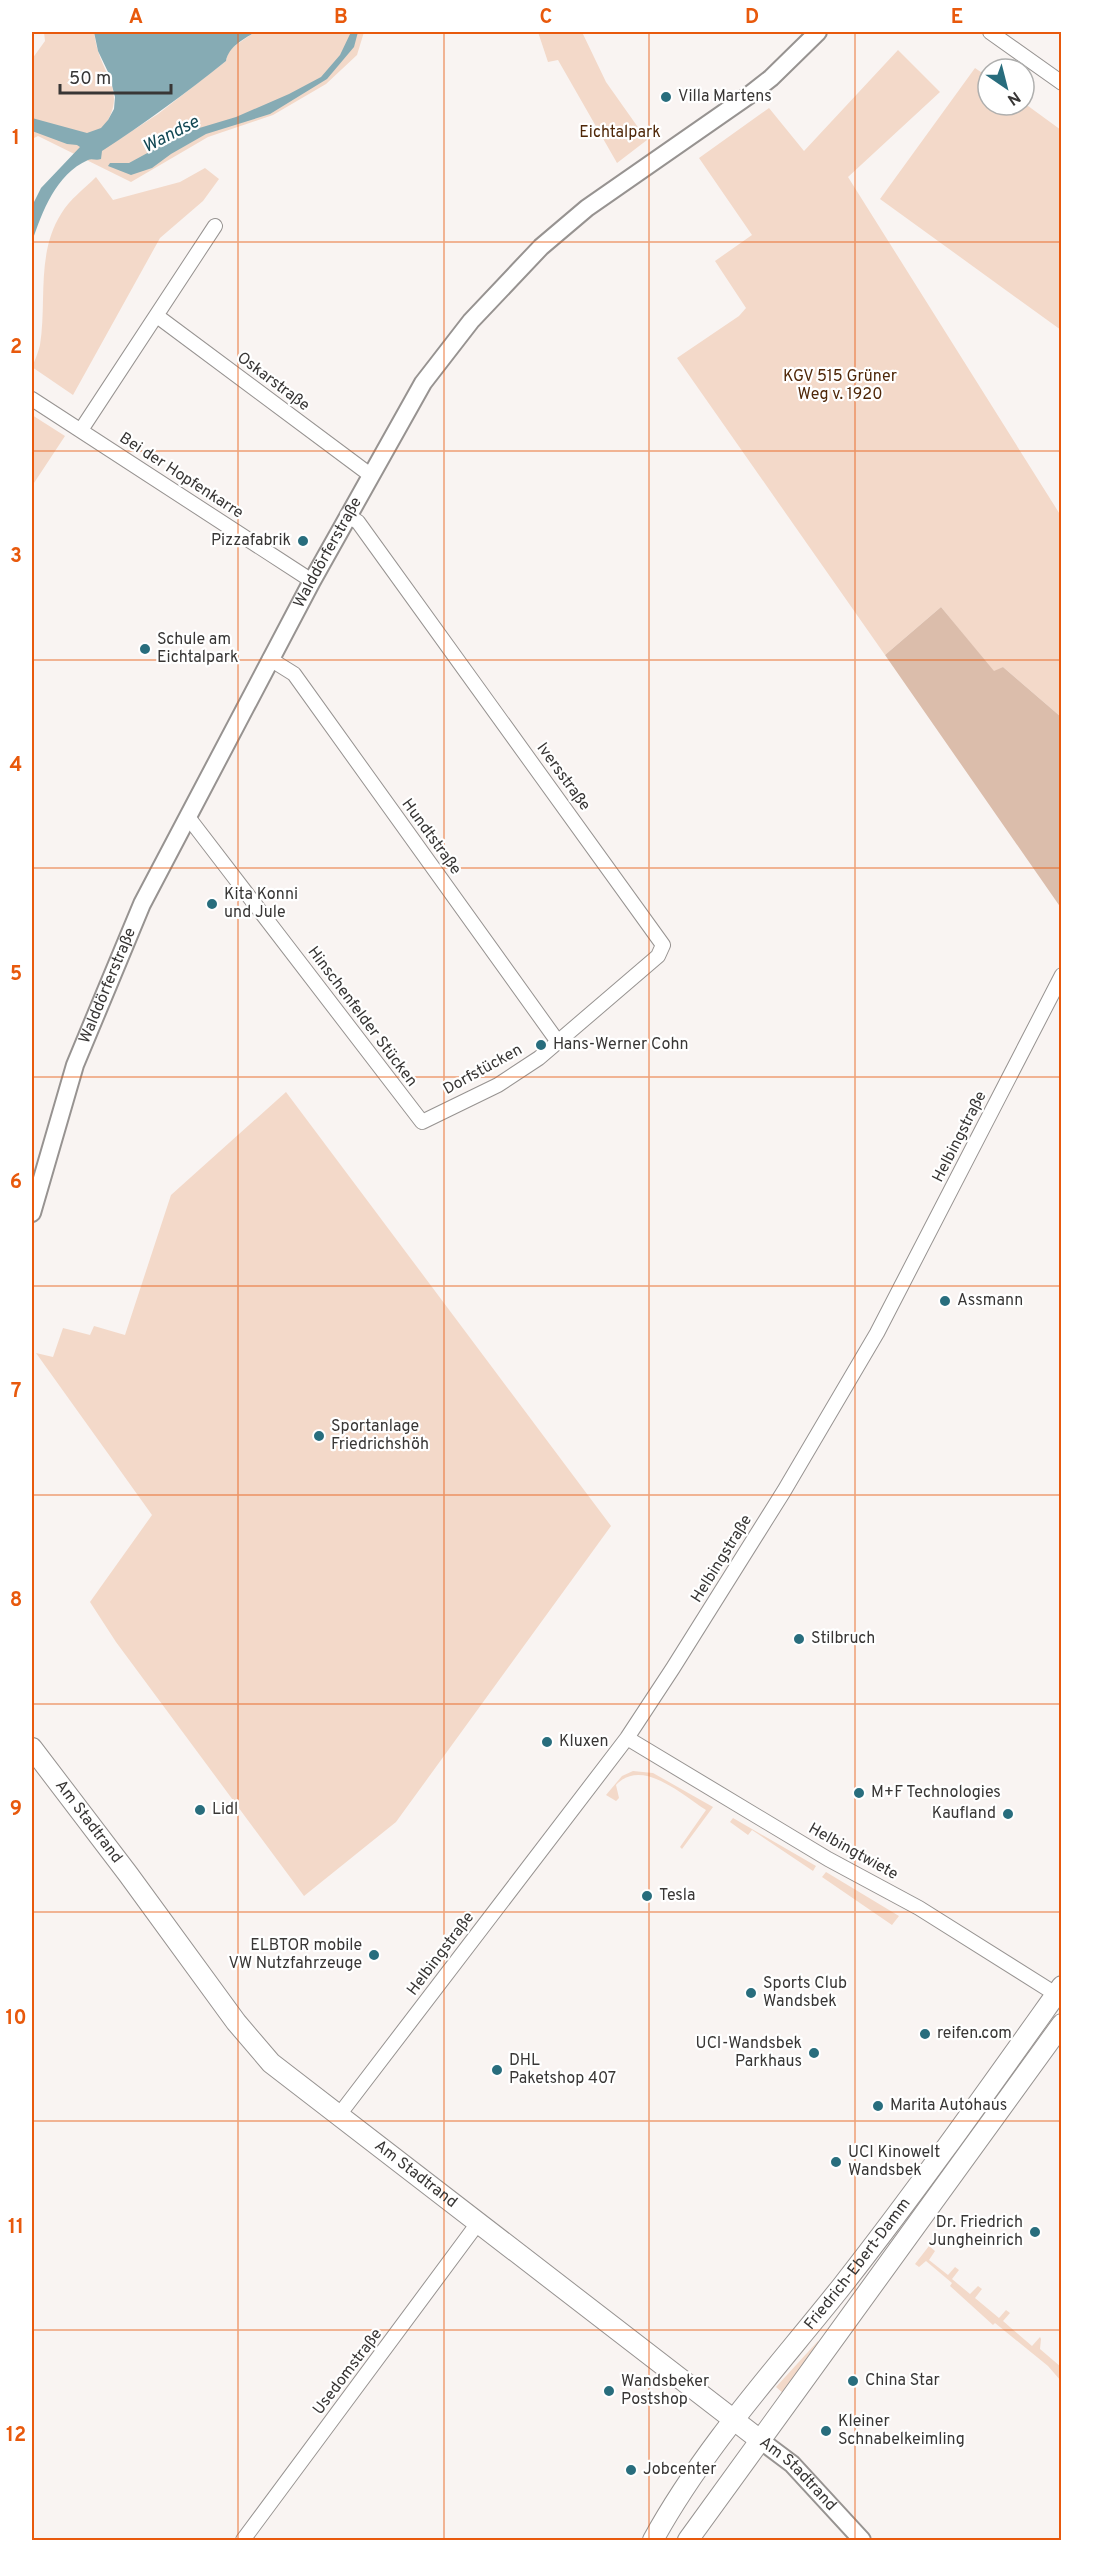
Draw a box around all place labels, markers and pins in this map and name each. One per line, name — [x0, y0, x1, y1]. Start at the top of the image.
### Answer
place label: Villa Martens — [678, 87, 772, 107]
marker: Villa Martens — [659, 90, 673, 104]
place label: Pizzafabrik — [211, 531, 291, 551]
marker: Pizzafabrik — [296, 534, 310, 548]
place label: Schule am Eichtalpark — [157, 630, 238, 668]
marker: Schule am Eichtalpark — [138, 642, 152, 656]
place label: Kita Konni und Jule — [224, 885, 298, 923]
marker: Kita Konni und Jule — [205, 897, 219, 911]
place label: Hans-Werner Cohn — [553, 1035, 689, 1055]
marker: Hans-Werner Cohn — [534, 1038, 548, 1052]
place label: Assmann — [957, 1291, 1023, 1311]
marker: Assmann — [938, 1294, 952, 1308]
place label: Sportanlage Friedrichshöh — [331, 1417, 429, 1455]
marker: Sportanlage Friedrichshöh — [312, 1429, 326, 1443]
place label: Stilbruch — [811, 1629, 875, 1649]
marker: Stilbruch — [792, 1632, 806, 1646]
place label: Kluxen — [559, 1732, 608, 1752]
marker: Kluxen — [540, 1735, 554, 1749]
place label: M+F Technologies — [871, 1783, 1001, 1803]
marker: M+F Technologies — [852, 1786, 866, 1800]
place label: Lidl — [212, 1800, 238, 1820]
marker: Lidl — [193, 1803, 207, 1817]
place label: Kaufland — [932, 1804, 996, 1824]
marker: Kaufland — [1001, 1807, 1015, 1821]
place label: Tesla — [659, 1886, 695, 1906]
marker: Tesla — [640, 1889, 654, 1903]
place label: ELBTOR mobile VW Nutzfahrzeuge — [228, 1936, 362, 1974]
marker: ELBTOR mobile VW Nutzfahrzeuge — [367, 1948, 381, 1962]
place label: Sports Club Wandsbek — [763, 1974, 847, 2012]
marker: Sports Club Wandsbek — [744, 1986, 758, 2000]
place label: reifen.com — [937, 2024, 1012, 2044]
marker: reifen.com — [918, 2027, 932, 2041]
place label: UCI-Wandsbek Parkhaus — [696, 2034, 802, 2072]
marker: UCI-Wandsbek Parkhaus — [807, 2046, 821, 2060]
place label: DHL Paketshop 407 — [509, 2051, 616, 2089]
marker: DHL Paketshop 407 — [490, 2063, 504, 2077]
place label: Marita Autohaus — [890, 2096, 1007, 2116]
marker: Marita Autohaus — [871, 2099, 885, 2113]
place label: UCI Kinowelt Wandsbek — [848, 2143, 940, 2181]
marker: UCI Kinowelt Wandsbek — [829, 2155, 843, 2169]
place label: Dr. Friedrich Jungheinrich — [929, 2213, 1023, 2251]
marker: Dr. Friedrich Jungheinrich — [1028, 2225, 1042, 2239]
place label: China Star — [865, 2371, 940, 2391]
place label: Wandsbeker Postshop — [621, 2372, 709, 2410]
marker: China Star — [846, 2374, 860, 2388]
marker: Wandsbeker Postshop — [602, 2384, 616, 2398]
place label: Kleiner Schnabelkeimling — [838, 2412, 965, 2450]
marker: Kleiner Schnabelkeimling — [819, 2424, 833, 2438]
place label: Jobcenter — [643, 2460, 716, 2480]
marker: Jobcenter — [624, 2463, 638, 2477]

